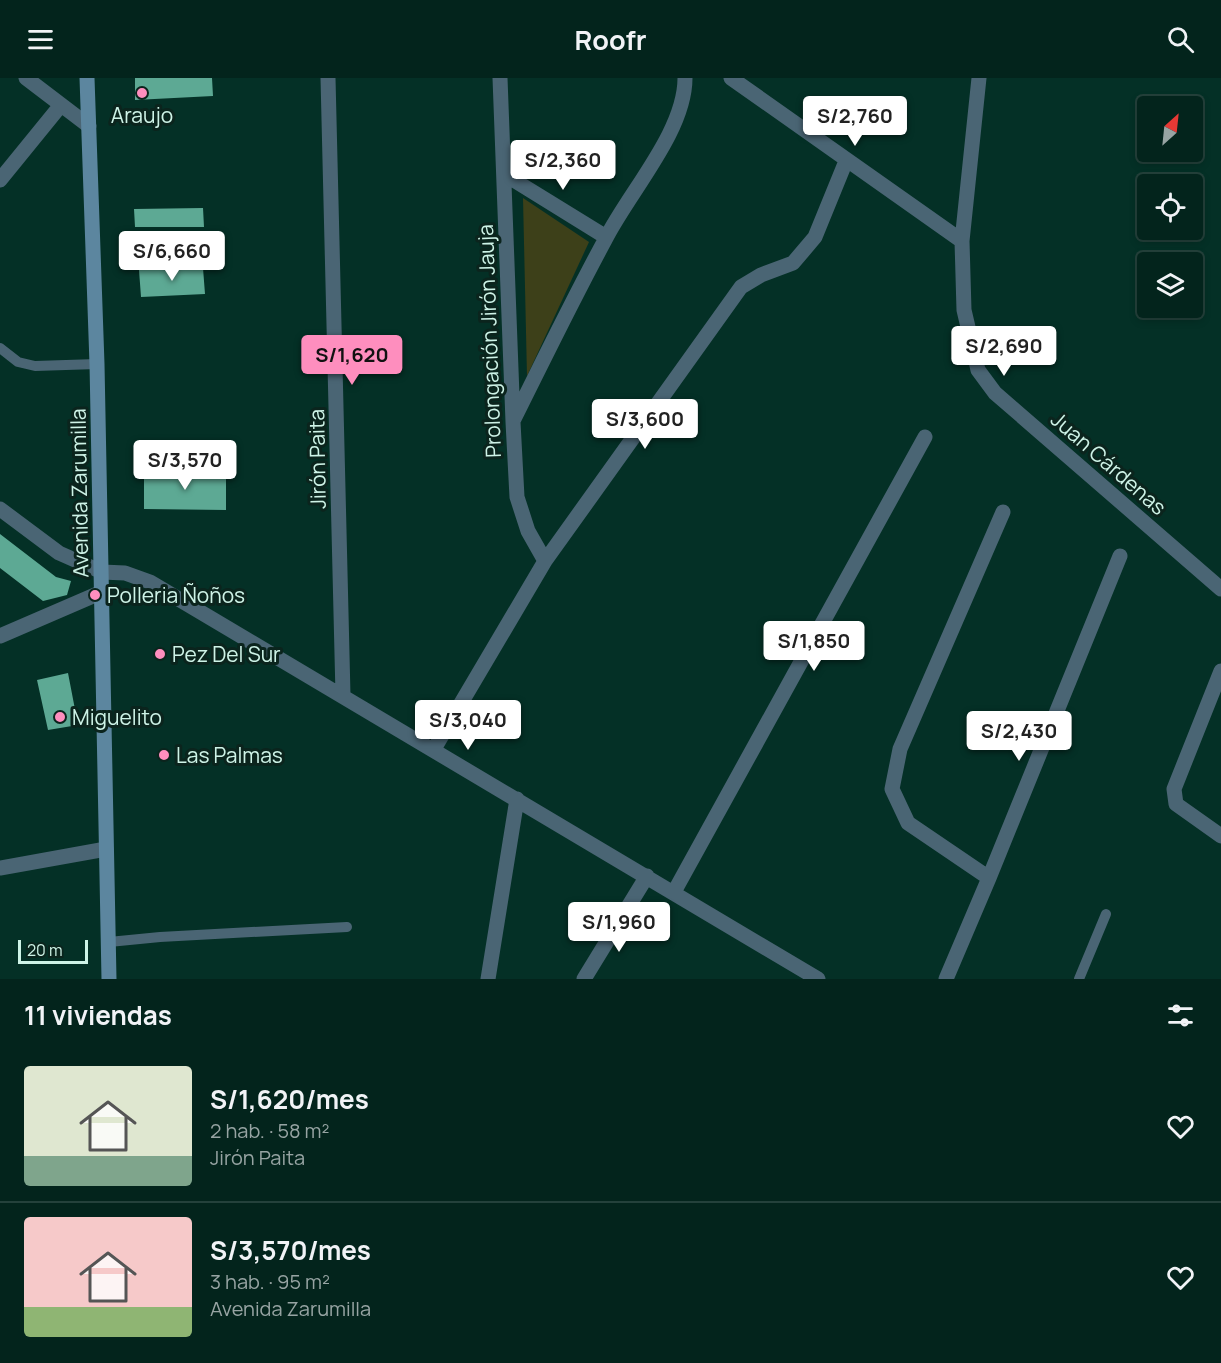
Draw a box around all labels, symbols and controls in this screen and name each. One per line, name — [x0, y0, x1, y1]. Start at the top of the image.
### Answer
text: Roofr — [574, 21, 647, 58]
icon: menu — [24, 23, 57, 56]
icon: search — [1164, 23, 1197, 56]
marker: Araujo — [135, 86, 149, 100]
pin: S/2,760 — [800, 96, 910, 147]
north arrow — [1137, 96, 1203, 162]
map controls — [1137, 96, 1203, 318]
place label: Araujo — [111, 101, 173, 129]
text: S/2,760 — [817, 102, 893, 129]
pin: S/2,360 — [508, 140, 618, 191]
text: S/2,360 — [524, 146, 602, 173]
button: locate — [1137, 174, 1203, 240]
street label: Prolongación Jirón Jauja — [471, 224, 507, 458]
pin: S/6,660 — [117, 231, 227, 282]
text: S/6,660 — [133, 237, 211, 264]
button: layers — [1137, 252, 1203, 318]
pin: S/2,690 — [949, 326, 1059, 377]
text: S/2,690 — [965, 332, 1043, 359]
pin: S/1,620 — [297, 335, 407, 386]
text: S/1,620 — [315, 341, 389, 368]
pin: S/3,600 — [590, 399, 700, 450]
text: S/3,600 — [606, 405, 684, 432]
street label: Juan Cárdenas — [1045, 405, 1173, 521]
street label: Avenida Zarumilla — [64, 408, 94, 578]
street label: Jirón Paita — [302, 409, 332, 509]
pin: S/3,570 — [130, 440, 240, 491]
text: S/3,570 — [147, 446, 223, 473]
place label: Polleria Ñoños — [107, 581, 245, 609]
marker: Polleria Ñoños — [88, 588, 102, 602]
pin: S/1,850 — [759, 621, 869, 672]
text: S/1,850 — [778, 627, 850, 654]
place label: Pez Del Sur — [172, 640, 281, 668]
marker: Pez Del Sur — [153, 647, 167, 661]
pin: S/3,040 — [413, 700, 523, 751]
place label: Miguelito — [72, 703, 162, 731]
text: S/3,040 — [429, 706, 507, 733]
marker: Miguelito — [53, 710, 67, 724]
pin: S/2,430 — [964, 711, 1074, 762]
text: S/2,430 — [981, 717, 1057, 744]
place label: Las Palmas — [176, 741, 283, 769]
marker: Las Palmas — [157, 748, 171, 762]
pin: S/1,960 — [564, 902, 674, 953]
text: S/1,960 — [582, 908, 656, 935]
scale bar — [18, 937, 88, 964]
text: 20 m — [27, 939, 63, 961]
text: 11 viviendas — [24, 997, 172, 1033]
icon: filters — [1164, 999, 1197, 1032]
text: S/1,620/mes — [210, 1081, 369, 1117]
icon: home — [72, 1090, 144, 1162]
icon: heart — [1164, 1110, 1197, 1143]
text: 2 hab. · 58 m² — [210, 1117, 330, 1144]
text: Jirón Paita — [210, 1144, 305, 1171]
text: S/3,570/mes — [210, 1232, 371, 1268]
icon: home — [72, 1241, 144, 1313]
icon: heart — [1164, 1261, 1197, 1294]
text: 3 hab. · 95 m² — [210, 1268, 330, 1295]
text: Avenida Zarumilla — [210, 1295, 371, 1322]

